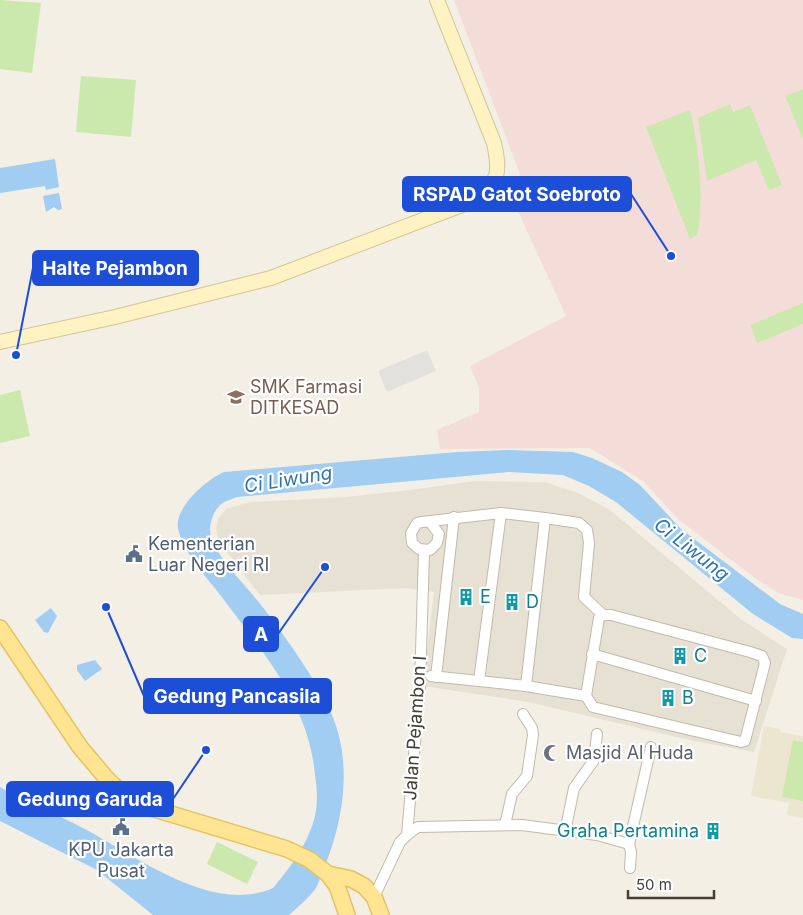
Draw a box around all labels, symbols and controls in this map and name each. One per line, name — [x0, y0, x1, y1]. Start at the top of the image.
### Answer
callout: RSPAD Gatot Soebroto — [403, 177, 631, 211]
text: RSPAD Gatot Soebroto — [413, 183, 621, 206]
callout: Halte Pejambon — [33, 251, 198, 285]
text: Halte Pejambon — [42, 257, 188, 280]
place label: SMK Farmasi DITKESAD — [250, 376, 362, 418]
school or university icon: SMK Farmasi DITKESAD — [226, 387, 246, 407]
water label: Ci Liwung — [242, 461, 334, 498]
water label: Ci Liwung — [650, 513, 734, 586]
place label: Kementerian Luar Negeri RI — [148, 533, 269, 575]
public building icon: Kementerian Luar Negeri RI — [124, 544, 144, 564]
place label: E — [480, 586, 491, 607]
building icon: E — [456, 587, 476, 607]
place label: D — [526, 591, 539, 612]
building icon: D — [502, 592, 522, 612]
callout: A — [244, 617, 278, 651]
text: A — [254, 623, 268, 646]
place label: C — [694, 645, 707, 666]
building icon: C — [670, 646, 690, 666]
street label: Jalan Pejambon I — [399, 655, 430, 801]
callout: Gedung Pancasila — [144, 679, 331, 713]
text: Gedung Pancasila — [153, 685, 321, 708]
place label: B — [682, 687, 694, 708]
building icon: B — [658, 688, 678, 708]
place label: Masjid Al Huda — [566, 742, 694, 763]
mosque icon: Masjid Al Huda — [542, 743, 562, 763]
callout: Gedung Garuda — [7, 782, 173, 816]
text: Gedung Garuda — [17, 788, 163, 811]
public building icon: KPU Jakarta Pusat — [111, 817, 131, 837]
place label: Graha Pertamina — [557, 820, 699, 841]
building icon: Graha Pertamina — [703, 821, 723, 841]
place label: KPU Jakarta Pusat — [68, 839, 174, 881]
scale bar — [628, 868, 714, 900]
text: 50 m — [636, 875, 672, 894]

